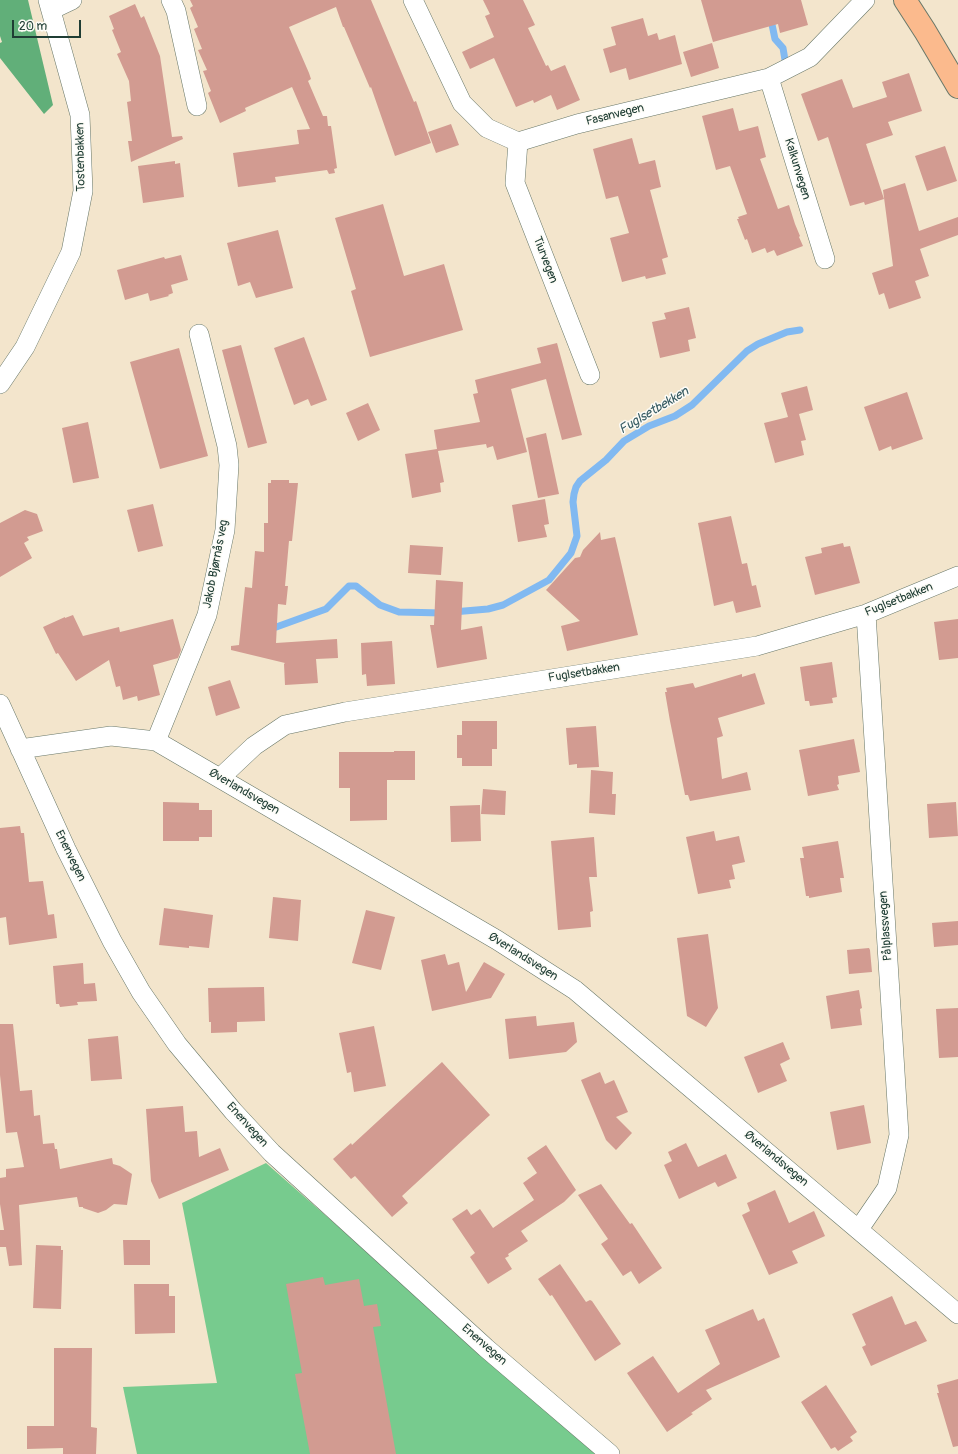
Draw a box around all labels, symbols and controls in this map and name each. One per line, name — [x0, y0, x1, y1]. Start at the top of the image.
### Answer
scale bar — [14, 12, 83, 38]
text: 20 m — [19, 19, 47, 34]
street label: Fasanvegen — [584, 101, 646, 129]
street label: Tostenbakken — [73, 122, 89, 192]
street label: Kalkunvegen — [781, 137, 813, 201]
street label: Tiurvegen — [530, 235, 560, 285]
water label: Fuglsetbekken — [616, 384, 692, 438]
street label: Jakob Bjørnås veg — [200, 519, 232, 609]
street label: Fuglsetbakken — [863, 580, 935, 620]
street label: Fuglsetbakken — [547, 660, 621, 686]
street label: Øverlandsvegen — [206, 766, 282, 818]
street label: Enenvegen — [51, 828, 89, 884]
street label: Pålplassvegen — [876, 890, 896, 962]
street label: Øverlandsvegen — [486, 930, 560, 984]
street label: Enenvegen — [223, 1100, 271, 1150]
street label: Øverlandsvegen — [741, 1128, 811, 1190]
street label: Enenvegen — [458, 1321, 510, 1369]

